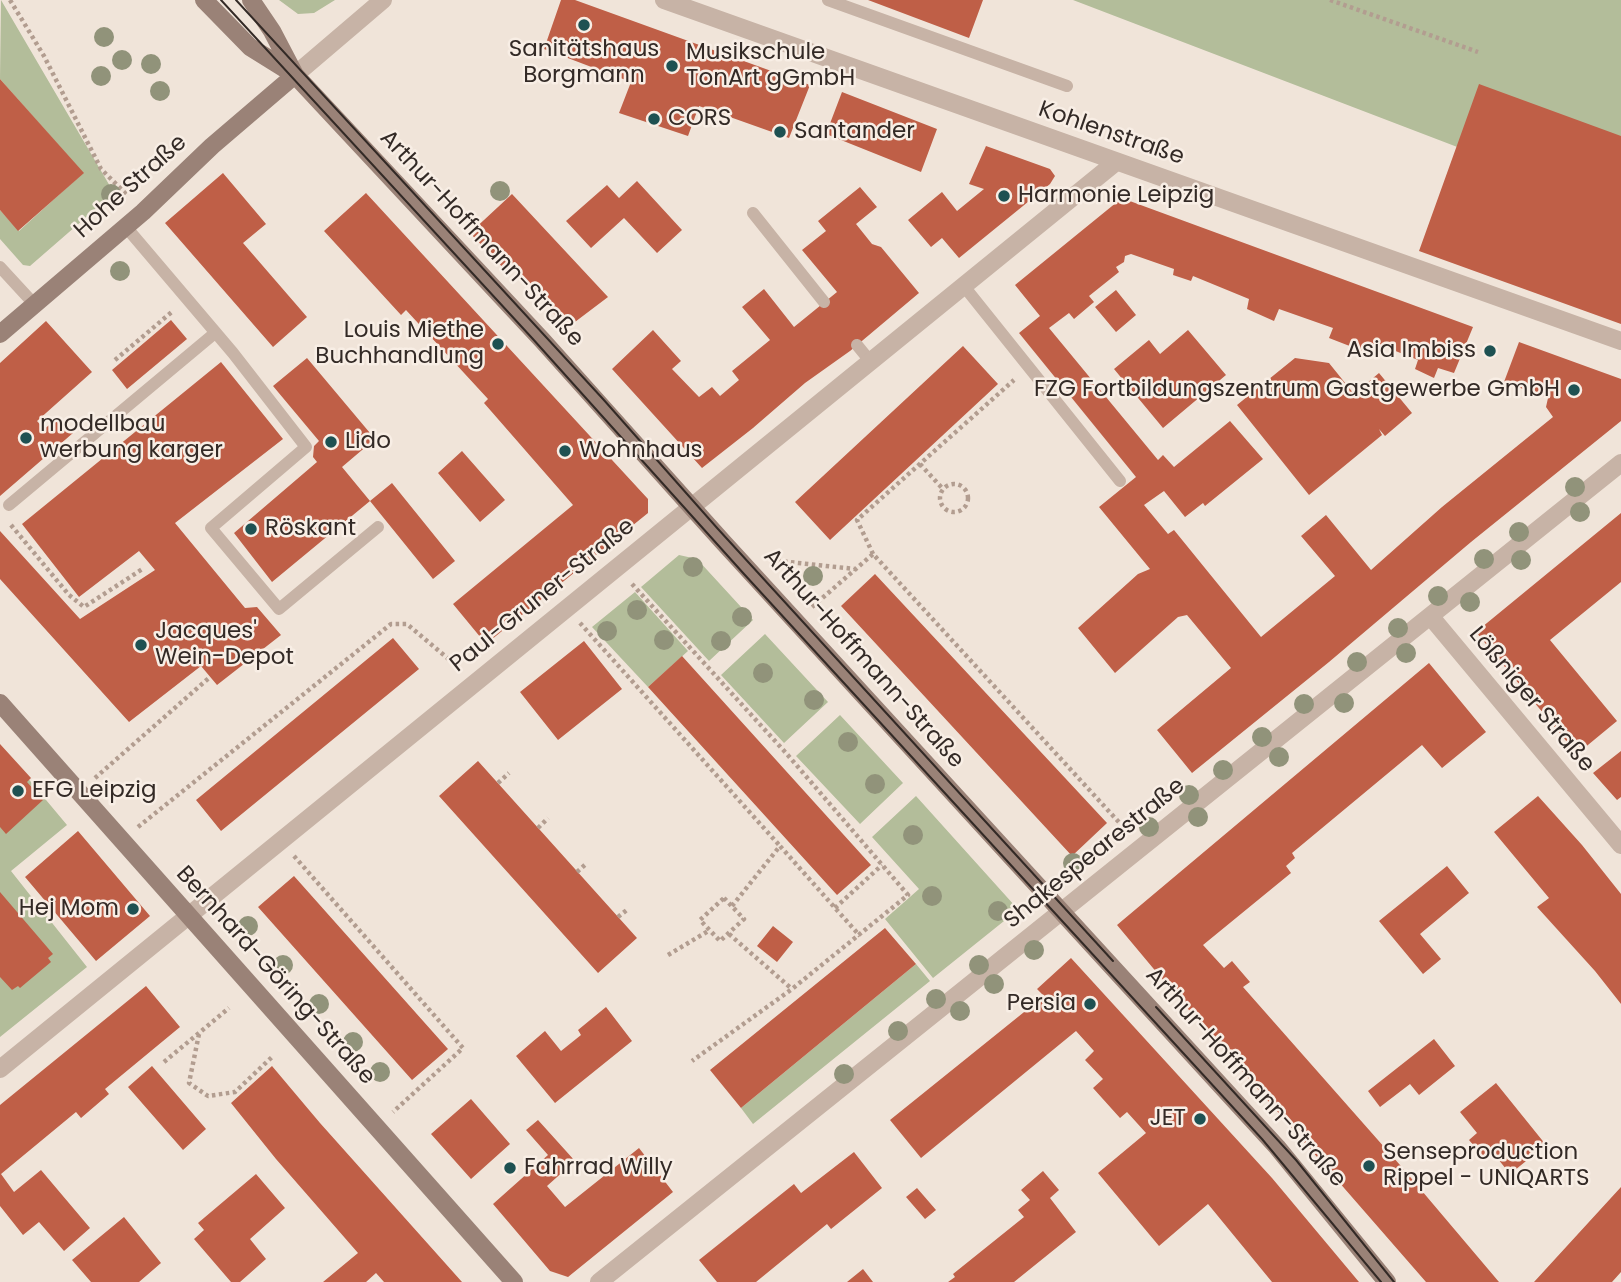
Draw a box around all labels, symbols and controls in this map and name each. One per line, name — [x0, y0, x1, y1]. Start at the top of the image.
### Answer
marker: Sanitätshaus Borgmann — [576, 17, 592, 33]
place label: Sanitätshaus Borgmann — [509, 36, 659, 90]
place label: Musikschule TonArt gGmbH — [686, 39, 855, 93]
marker: Musikschule TonArt gGmbH — [664, 58, 680, 74]
street label: Kohlenstraße — [1035, 96, 1187, 172]
place label: CORS — [668, 105, 731, 133]
marker: CORS — [646, 111, 662, 127]
place label: Santander — [794, 118, 915, 146]
marker: Santander — [772, 124, 788, 140]
street label: Arthur-Hoffmann-Straße — [373, 125, 589, 353]
street label: Hohe Straße — [69, 129, 193, 245]
place label: Harmonie Leipzig — [1018, 182, 1214, 210]
marker: Harmonie Leipzig — [996, 188, 1012, 204]
place label: Louis Miethe Buchhandlung — [315, 317, 484, 371]
marker: Louis Miethe Buchhandlung — [490, 336, 506, 352]
place label: Asia Imbiss — [1347, 337, 1476, 365]
marker: Asia Imbiss — [1482, 343, 1498, 359]
place label: FZG Fortbildungszentrum Gastgewerbe GmbH — [1034, 376, 1560, 404]
marker: FZG Fortbildungszentrum Gastgewerbe GmbH — [1566, 382, 1582, 398]
place label: modellbau werbung karger — [40, 411, 223, 465]
place label: Lido — [345, 428, 391, 456]
marker: modellbau werbung karger — [18, 430, 34, 446]
marker: Lido — [323, 434, 339, 450]
place label: Wohnhaus — [579, 437, 703, 465]
marker: Wohnhaus — [557, 443, 573, 459]
street label: Paul-Gruner-Straße — [445, 513, 641, 679]
place label: Röskant — [265, 515, 356, 543]
marker: Röskant — [243, 521, 259, 537]
street label: Arthur-Hoffmann-Straße — [757, 543, 969, 775]
place label: Jacques' Wein-Depot — [155, 618, 294, 672]
street label: Lößniger Straße — [1462, 622, 1600, 778]
marker: Jacques' Wein-Depot — [133, 637, 149, 653]
street label: Shakespearestraße — [999, 773, 1191, 935]
place label: EFG Leipzig — [32, 777, 156, 805]
marker: EFG Leipzig — [10, 783, 26, 799]
street label: Bernhard-Göring-Straße — [170, 861, 380, 1091]
place label: Hej Mom — [19, 895, 119, 923]
marker: Hej Mom — [125, 901, 141, 917]
street label: Arthur-Hoffmann-Straße — [1139, 962, 1351, 1194]
place label: Persia — [1007, 990, 1076, 1018]
marker: Persia — [1082, 996, 1098, 1012]
place label: JET — [1150, 1105, 1186, 1133]
marker: JET — [1192, 1111, 1208, 1127]
place label: Senseproduction Rippel - UNIQARTS — [1383, 1139, 1590, 1193]
place label: Fahrrad Willy — [524, 1154, 673, 1182]
marker: Senseproduction Rippel - UNIQARTS — [1361, 1158, 1377, 1174]
marker: Fahrrad Willy — [502, 1160, 518, 1176]

